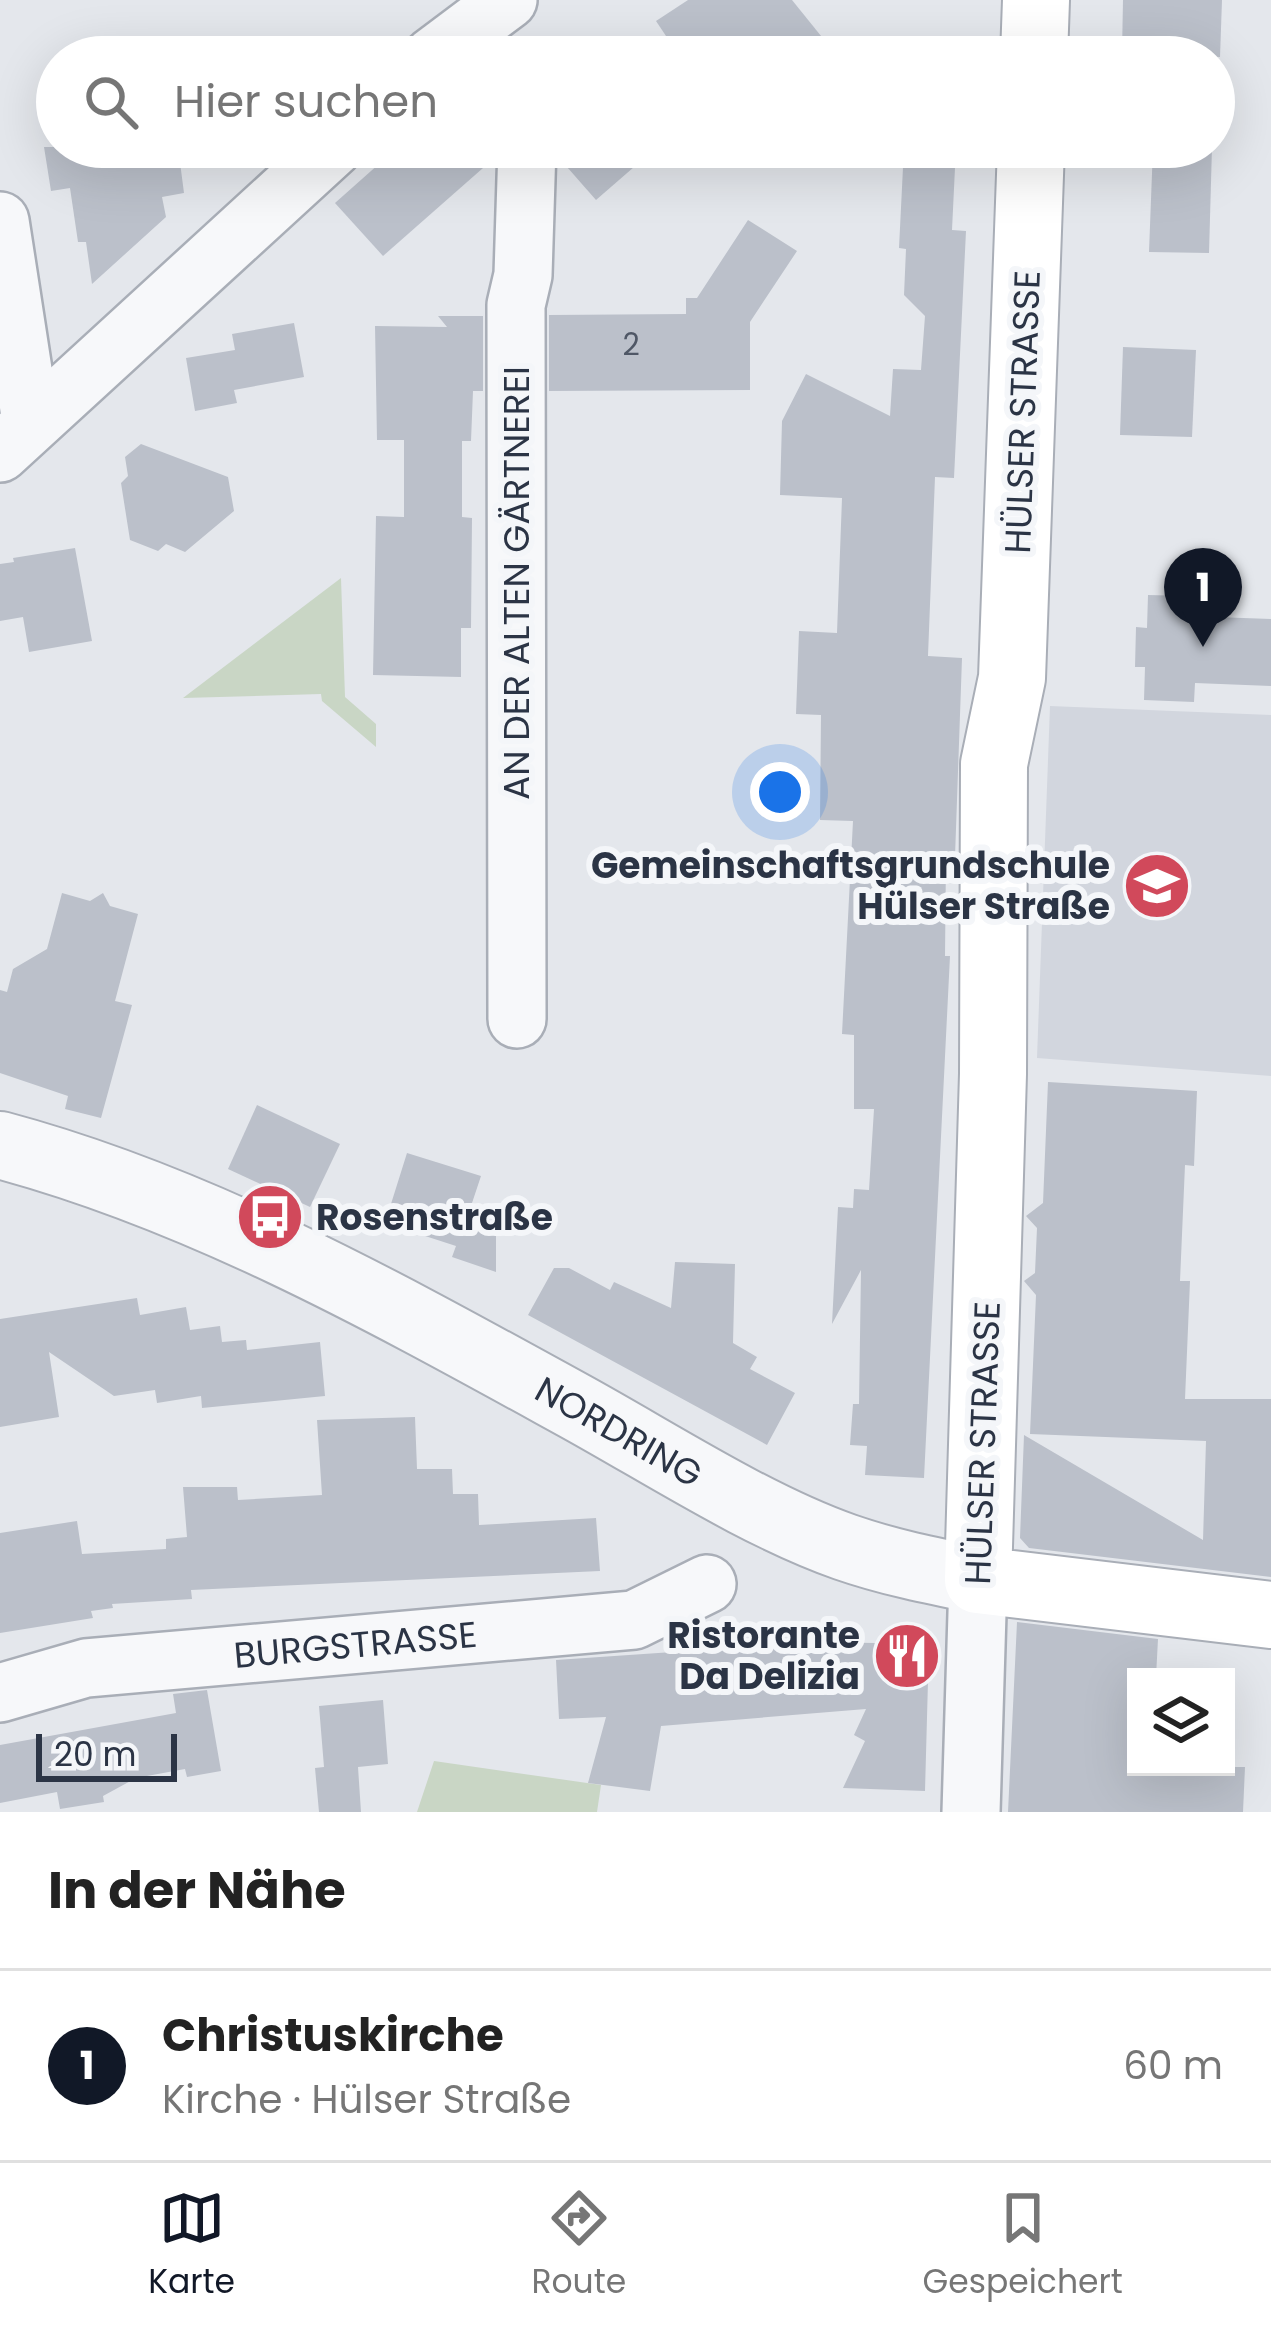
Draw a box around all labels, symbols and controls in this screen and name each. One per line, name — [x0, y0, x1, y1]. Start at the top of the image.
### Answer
search box — [36, 36, 1235, 168]
icon: search — [78, 69, 144, 135]
text: Hier suchen — [174, 70, 438, 133]
street label: HÜLSER STRASSE — [992, 270, 1053, 555]
house number: 2 — [622, 323, 640, 366]
street label: AN DER ALTEN GÄRTNEREI — [491, 366, 542, 800]
pin: 1 — [1164, 548, 1242, 647]
your location — [750, 762, 810, 822]
place label: Gemeinschaftsgrundschule Hülser Straße — [591, 840, 1110, 932]
school or university icon: Gemeinschaftsgrundschule Hülser Straße — [1122, 851, 1192, 921]
bus stop icon: Rosenstraße — [235, 1182, 305, 1252]
place label: Rosenstraße — [316, 1192, 553, 1243]
street label: HÜLSER STRASSE — [952, 1301, 1013, 1586]
street label: NORDRING — [526, 1364, 712, 1500]
street label: BURGSTRASSE — [232, 1609, 479, 1681]
place label: Ristorante Da Delizia — [667, 1610, 860, 1702]
restaurant icon: Ristorante Da Delizia — [872, 1621, 942, 1691]
map controls — [1127, 1668, 1235, 1776]
button: layers — [1127, 1668, 1235, 1776]
scale bar — [36, 1728, 177, 1781]
text: 20 m — [54, 1731, 137, 1778]
text: In der Nähe — [48, 1854, 346, 1926]
text: Christuskirche — [162, 2004, 504, 2067]
text: 1 — [80, 2038, 94, 2093]
text: 60 m — [1123, 2038, 1223, 2093]
text: Kirche · Hülser Straße — [162, 2072, 571, 2127]
tab: Karte — [148, 2185, 235, 2307]
tab: Route — [531, 2185, 626, 2307]
tab: Gespeichert — [923, 2185, 1123, 2307]

